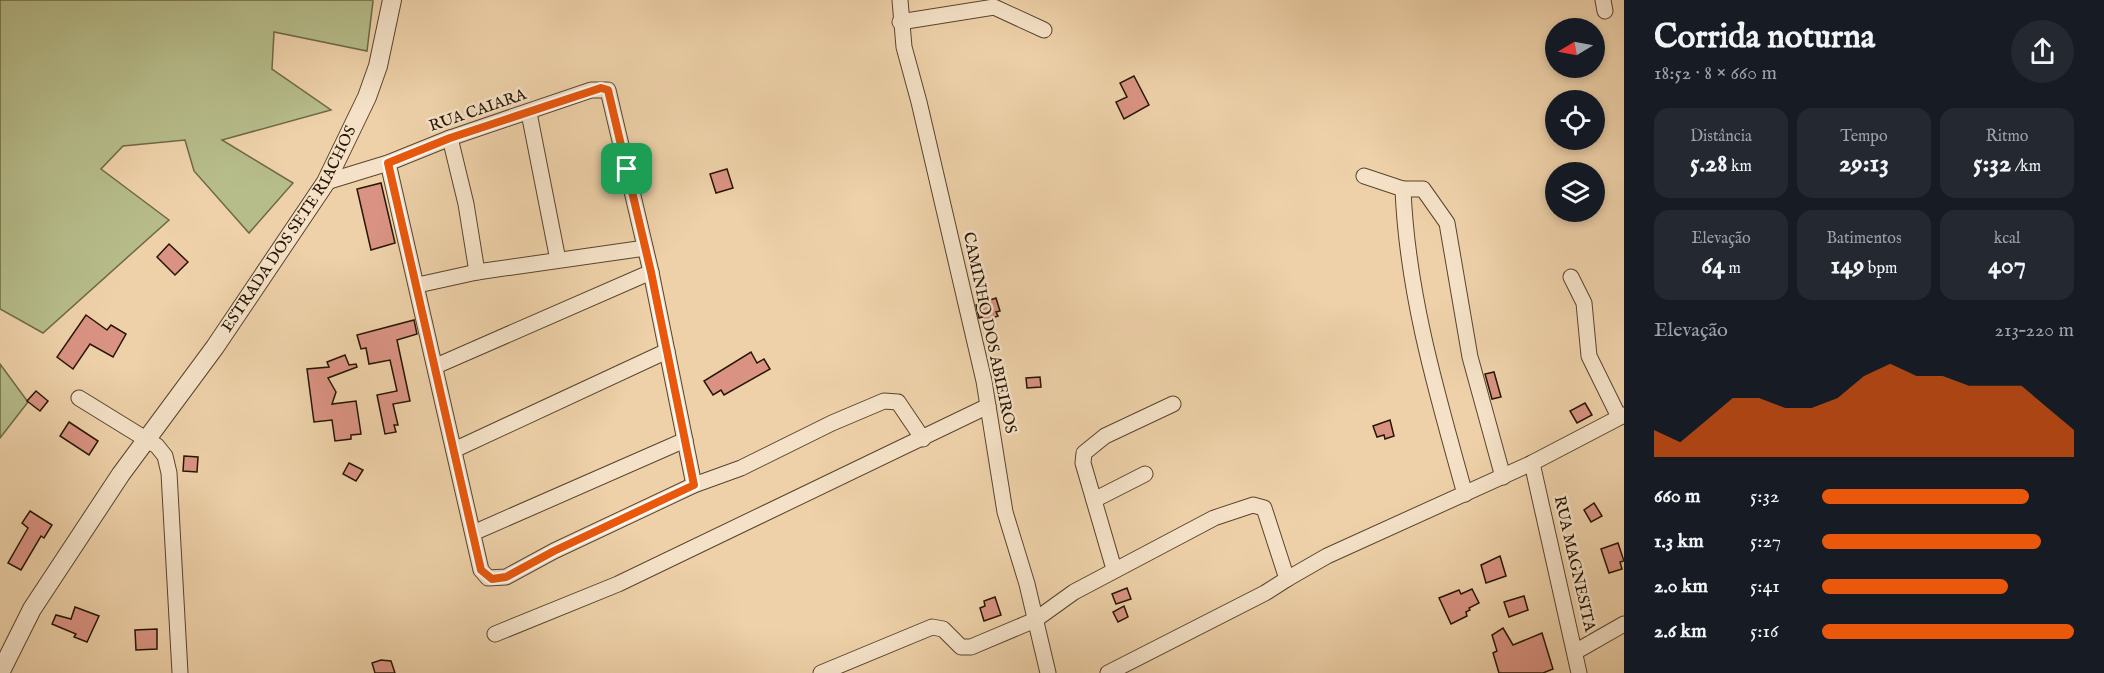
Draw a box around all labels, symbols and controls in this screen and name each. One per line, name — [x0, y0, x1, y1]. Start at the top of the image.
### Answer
text: Corrida noturna — [1654, 17, 1875, 59]
north arrow — [1545, 18, 1605, 78]
map controls — [1545, 18, 1605, 222]
button: share — [2011, 20, 2074, 83]
text: 18:52 · 8 × 660 m — [1654, 61, 1777, 86]
street label: RUA CAIARA — [427, 85, 530, 137]
button: locate — [1545, 90, 1605, 150]
street label: ESTRADA DOS SETE RIACHOS — [218, 123, 361, 336]
text: Distância — [1690, 127, 1752, 147]
text: Tempo — [1840, 127, 1888, 147]
text: Ritmo — [1986, 127, 2028, 147]
pin — [601, 143, 652, 194]
text: 5.28 — [1690, 147, 1727, 180]
text: 29:13 — [1839, 147, 1889, 180]
text: 5:32 — [1973, 147, 2011, 180]
icon: arrive — [610, 152, 643, 185]
text: km — [1727, 157, 1752, 177]
text: /km — [2011, 157, 2041, 177]
button: layers — [1545, 162, 1605, 222]
text: Elevação — [1691, 229, 1751, 249]
text: Batimentos — [1826, 229, 1902, 249]
text: kcal — [1994, 229, 2020, 249]
street label: CAMINHO DOS ABIEIROS — [958, 230, 1020, 436]
text: 64 — [1701, 249, 1725, 282]
text: 149 — [1831, 249, 1864, 282]
text: 407 — [1988, 249, 2026, 282]
text: m — [1725, 259, 1741, 279]
text: bpm — [1864, 259, 1897, 279]
text: Elevação — [1654, 318, 1728, 343]
text: 213–220 m — [1995, 318, 2074, 343]
text: 660 m — [1654, 484, 1701, 509]
text: 5:32 — [1750, 484, 1779, 509]
street label: RUA MAGNESITA — [1549, 494, 1600, 635]
text: 1.3 km — [1654, 529, 1704, 554]
text: 5:27 — [1750, 529, 1781, 554]
text: 2.0 km — [1654, 574, 1708, 599]
text: 5:41 — [1750, 574, 1780, 599]
text: 2.6 km — [1654, 619, 1707, 644]
text: 5:16 — [1750, 619, 1778, 644]

